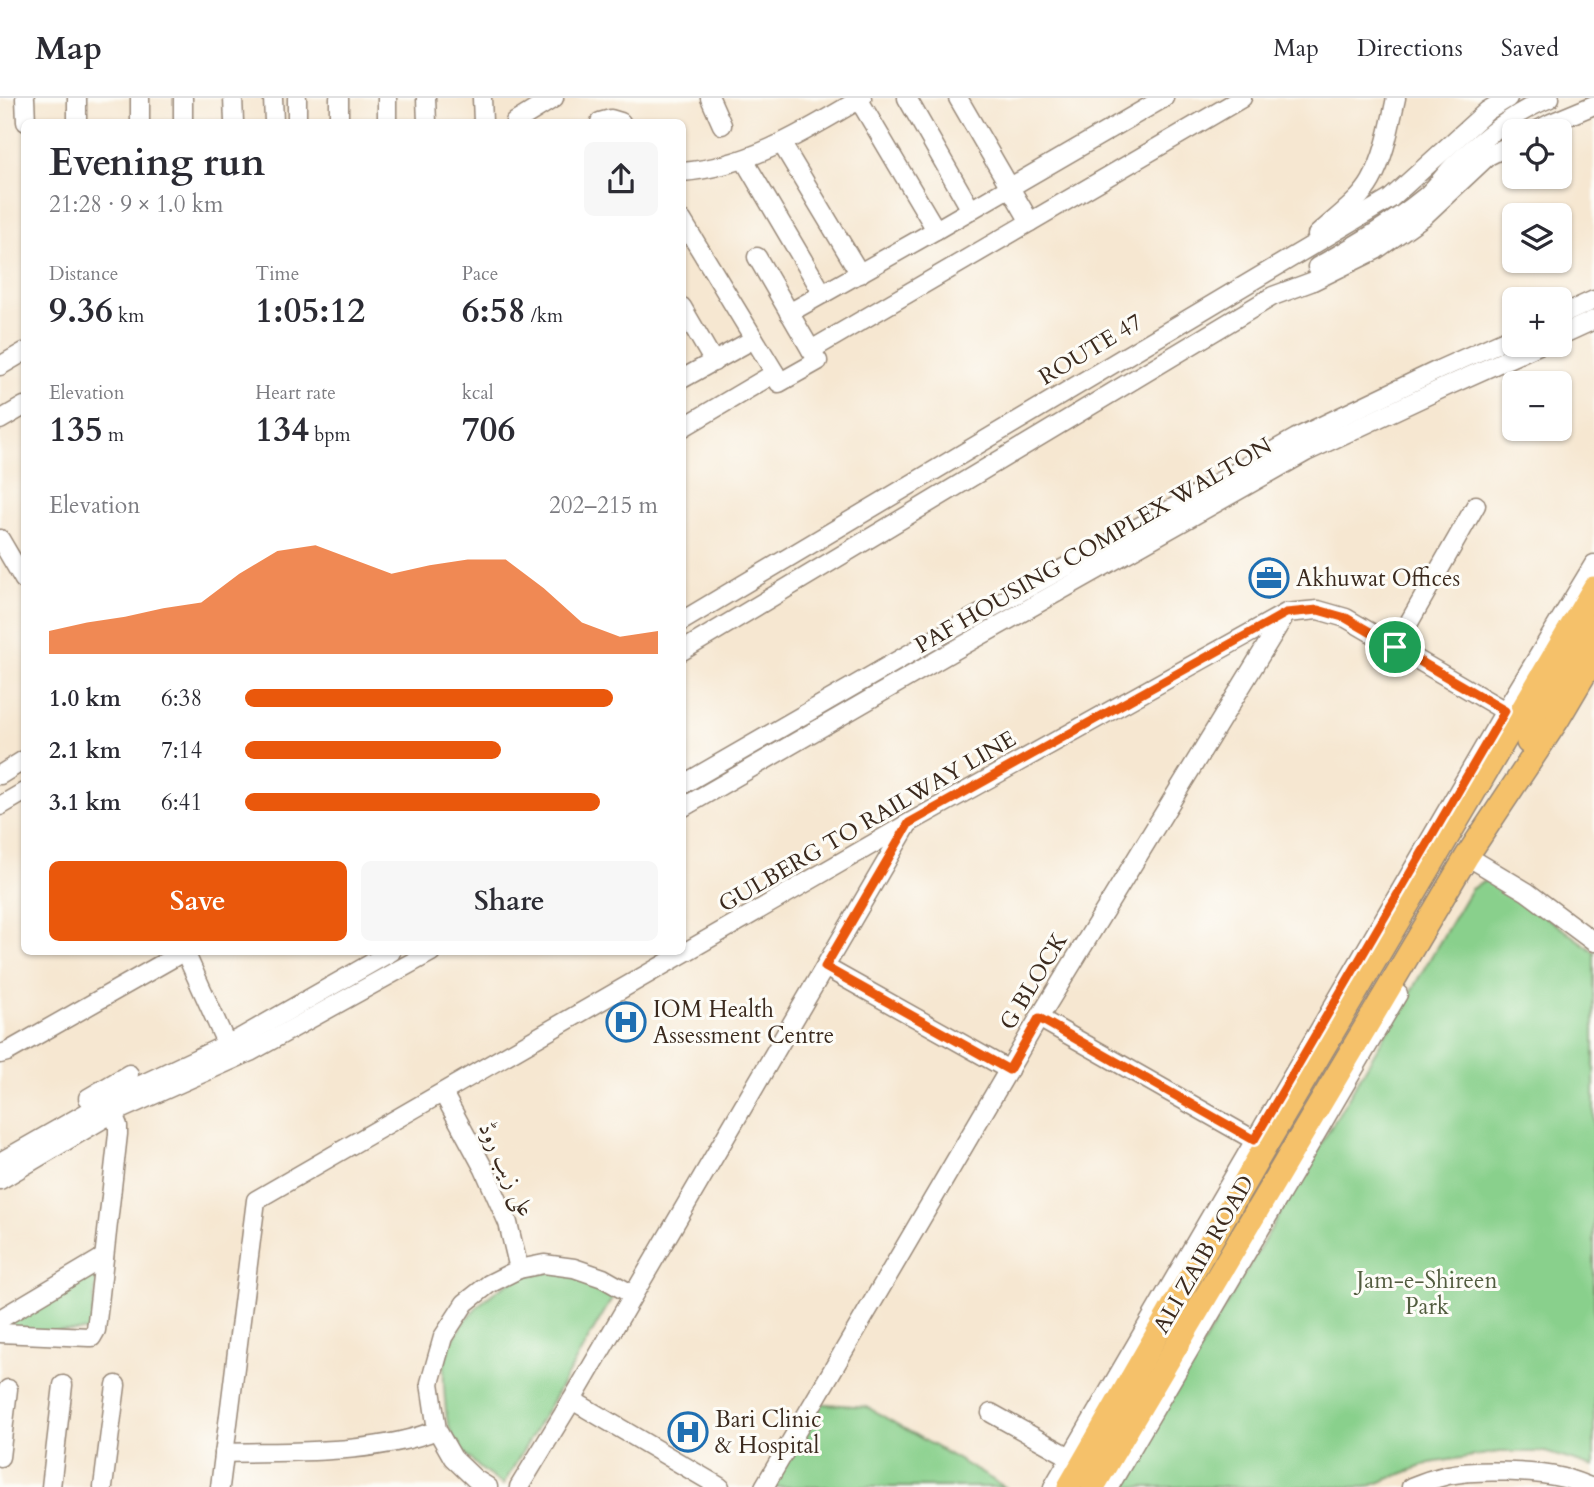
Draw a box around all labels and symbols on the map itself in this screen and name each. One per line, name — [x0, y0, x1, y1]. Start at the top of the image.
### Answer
street label: ROUTE 47 — [1033, 306, 1148, 392]
street label: PAF HOUSING COMPLEX WALTON — [909, 430, 1278, 661]
office icon: Akhuwat Offices — [1248, 557, 1290, 599]
place label: Akhuwat Offices — [1296, 563, 1460, 594]
pin — [1365, 617, 1425, 677]
street label: GULBERG TO RAILWAY LINE — [713, 723, 1022, 920]
street label: G BLOCK — [992, 926, 1075, 1036]
place label: IOM Health Assessment Centre — [653, 994, 834, 1051]
hospital icon: IOM Health Assessment Centre — [605, 1001, 647, 1043]
street label: علی زیب روڈ — [469, 1117, 542, 1222]
street label: ALI ZAIB ROAD — [1146, 1170, 1261, 1339]
park label: Jam-e-Shireen Park — [1353, 1265, 1498, 1322]
place label: Bari Clinic & Hospital — [715, 1404, 822, 1461]
hospital icon: Bari Clinic & Hospital — [667, 1411, 709, 1453]

